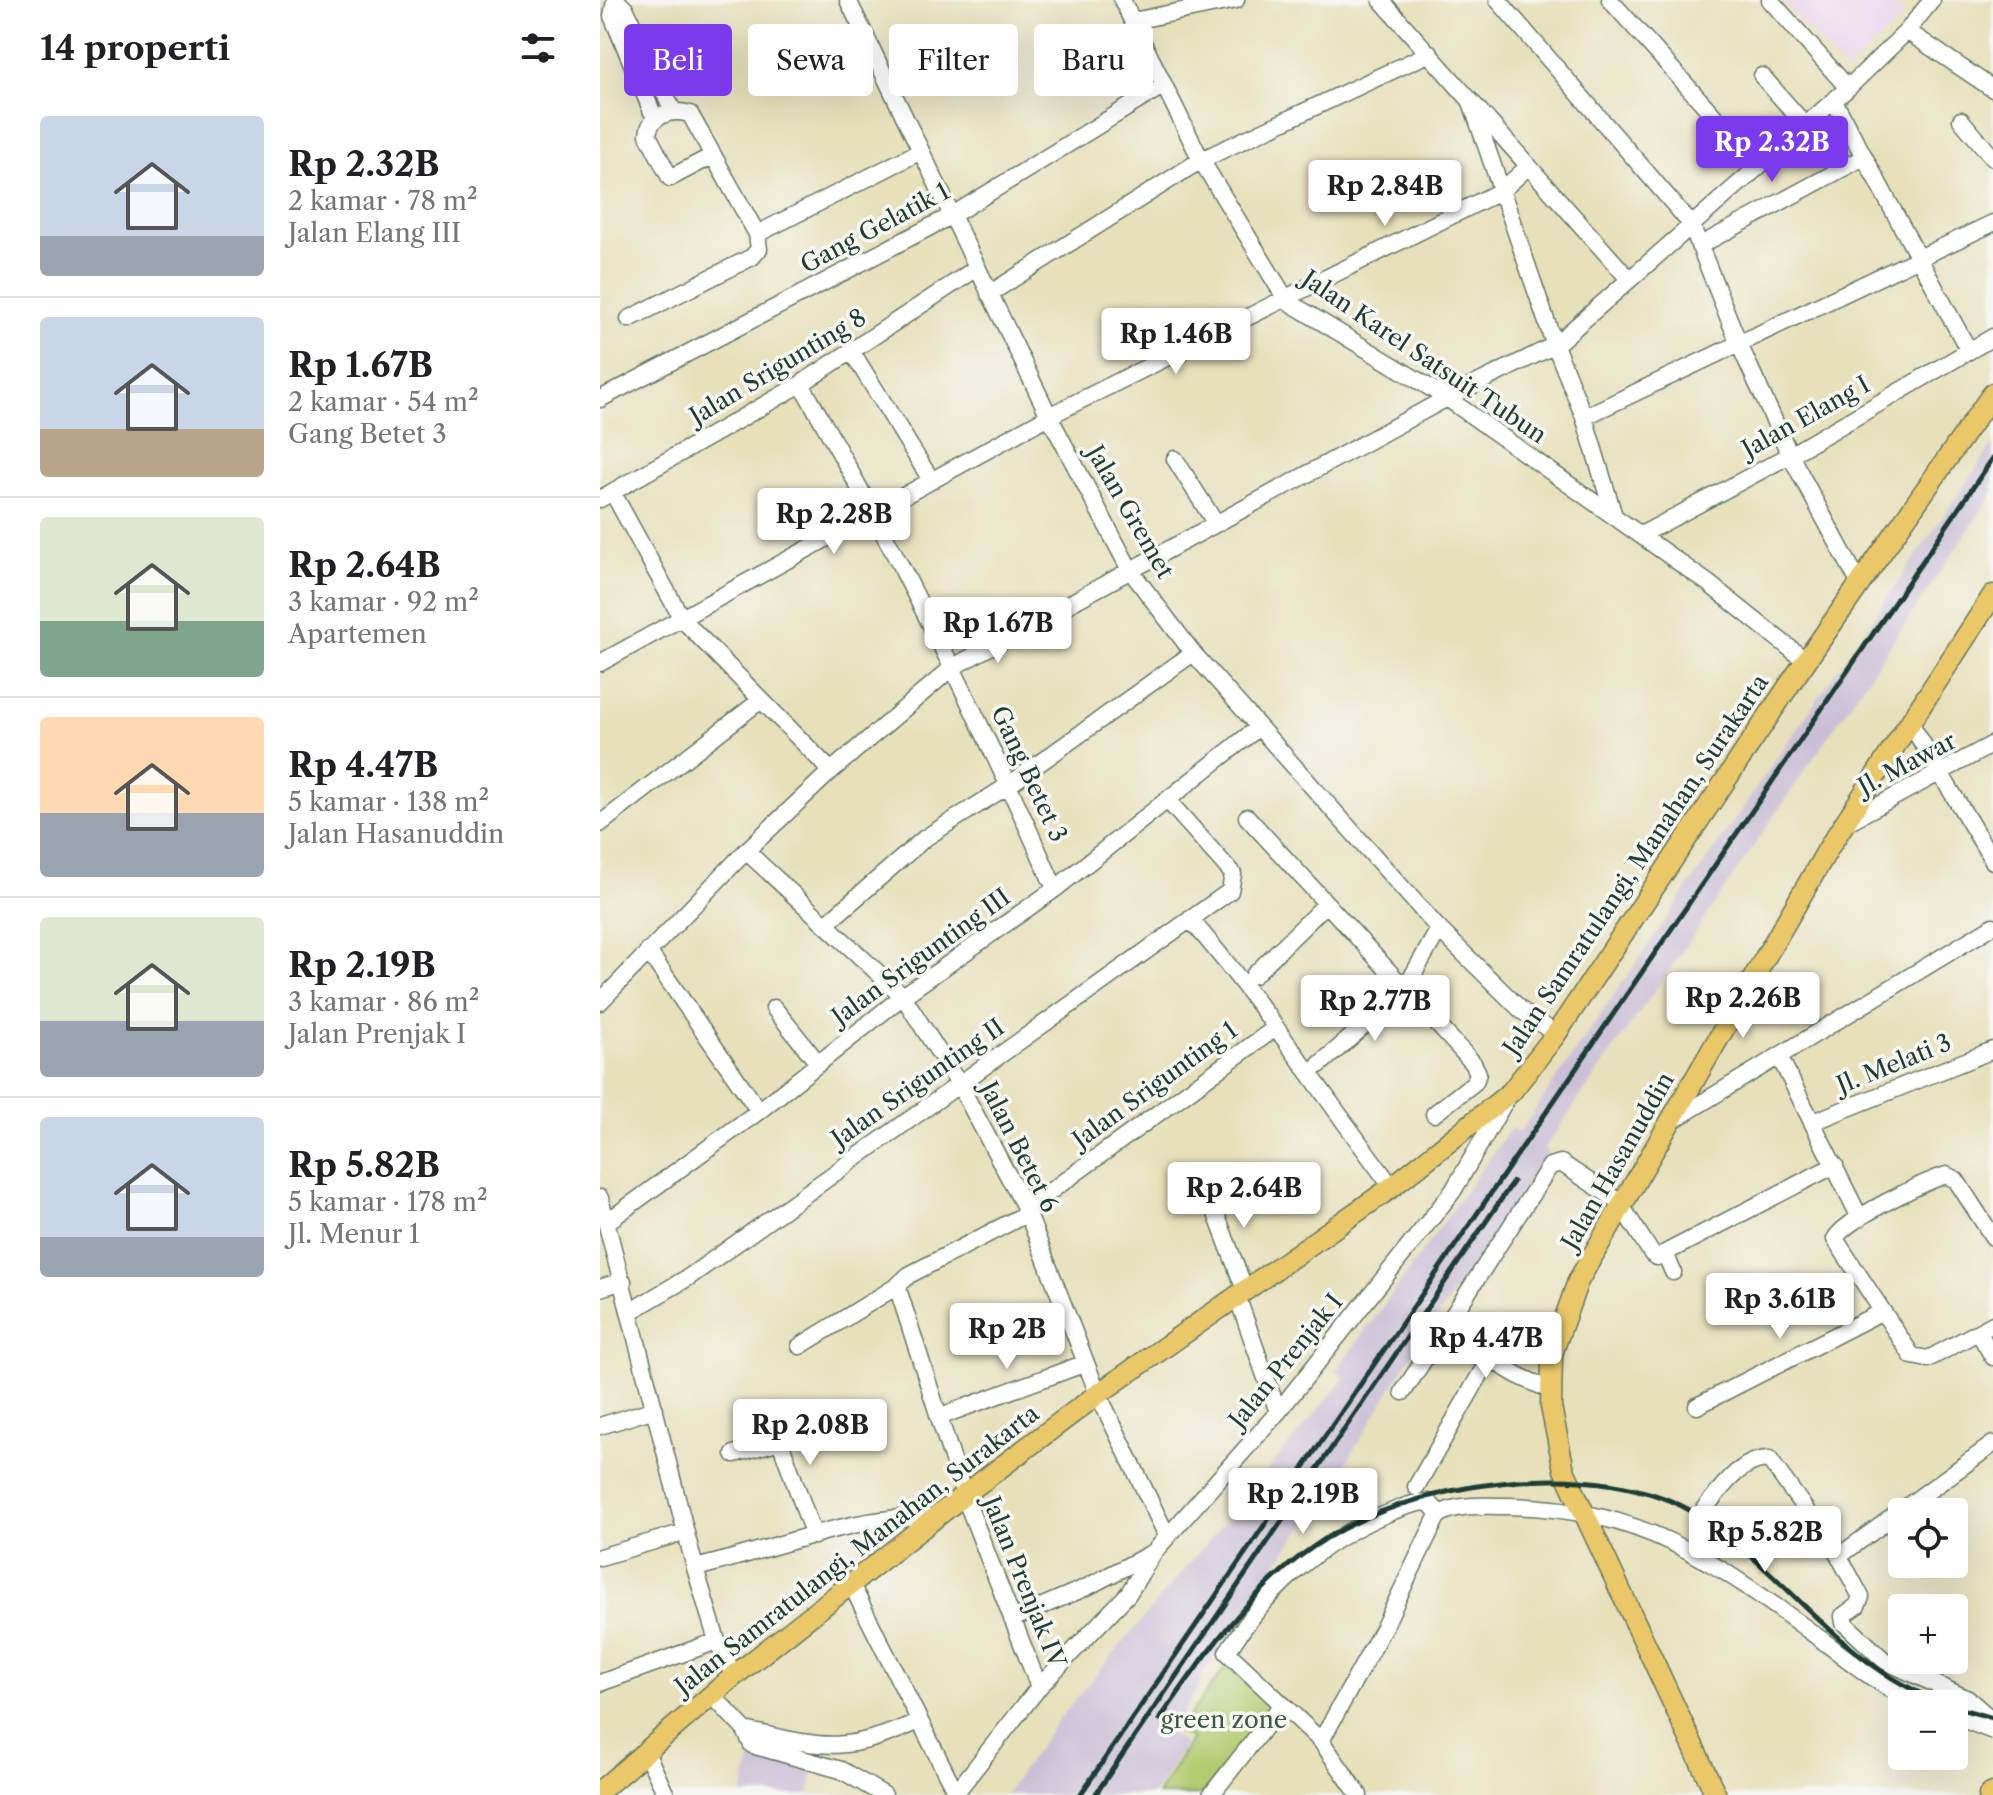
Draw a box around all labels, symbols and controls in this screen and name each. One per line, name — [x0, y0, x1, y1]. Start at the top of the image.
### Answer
chip: Beli — [624, 24, 732, 96]
chip: Sewa — [748, 24, 873, 96]
chip: Filter — [889, 24, 1018, 96]
chip: Baru — [1034, 24, 1153, 96]
icon: filters — [516, 26, 560, 70]
text: 14 properti — [40, 27, 230, 69]
pin: Rp 2.32B — [1689, 116, 1855, 184]
text: Rp 2.32B — [1714, 126, 1830, 158]
text: Rp 2.32B — [288, 143, 440, 185]
icon: home — [104, 148, 200, 244]
pin: Rp 2.84B — [1302, 160, 1468, 228]
text: Rp 2.84B — [1326, 170, 1444, 202]
street label: Gang Gelatik 1 — [795, 176, 954, 279]
text: 2 kamar · 78 m² — [288, 185, 478, 217]
text: Jalan Elang III — [288, 217, 461, 249]
street label: Jalan Karel Satsuit Tubun — [1293, 262, 1552, 449]
street label: Jalan Srigunting 8 — [681, 303, 871, 433]
pin: Rp 1.46B — [1093, 308, 1259, 376]
text: Rp 1.46B — [1119, 318, 1233, 350]
text: Rp 1.67B — [288, 344, 433, 386]
icon: home — [104, 349, 200, 445]
street label: Jalan Elang I — [1733, 370, 1875, 465]
text: 2 kamar · 54 m² — [288, 386, 479, 418]
text: Gang Betet 3 — [288, 418, 446, 450]
street label: Jalan Gremet — [1079, 437, 1180, 584]
pin: Rp 2.28B — [751, 488, 917, 556]
text: Rp 2.28B — [775, 498, 893, 530]
text: Rp 2.64B — [288, 544, 441, 586]
icon: home — [104, 549, 200, 645]
text: 3 kamar · 92 m² — [288, 586, 479, 618]
pin: Rp 1.67B — [915, 597, 1081, 665]
text: Rp 1.67B — [943, 607, 1053, 639]
text: Apartemen — [288, 618, 427, 650]
street label: Jalan Samratulangi, Manahan, Surakarta — [1495, 668, 1775, 1064]
street label: Gang Betet 3 — [985, 701, 1074, 846]
street label: Jl. Mawar — [1849, 726, 1961, 803]
text: Rp 4.47B — [288, 744, 438, 786]
icon: home — [104, 749, 200, 845]
text: 5 kamar · 138 m² — [288, 786, 489, 818]
text: Jalan Hasanuddin — [288, 818, 504, 850]
street label: Jalan Srigunting III — [823, 882, 1016, 1033]
text: Rp 2.19B — [288, 944, 436, 986]
icon: home — [104, 949, 200, 1045]
pin: Rp 2.26B — [1660, 972, 1826, 1040]
pin: Rp 2.77B — [1292, 975, 1458, 1043]
text: Rp 2.26B — [1685, 982, 1801, 1014]
text: Rp 2.77B — [1319, 985, 1431, 1017]
text: 3 kamar · 86 m² — [288, 986, 479, 1018]
street label: Jalan Srigunting II — [822, 1012, 1010, 1155]
street label: Jalan Srigunting 1 — [1064, 1015, 1243, 1156]
text: Jalan Prenjak I — [288, 1018, 466, 1050]
street label: Jl. Melati 3 — [1829, 1027, 1955, 1101]
street label: Jalan Hasanuddin — [1553, 1067, 1680, 1258]
street label: Jalan Betet 6 — [972, 1073, 1065, 1217]
text: Rp 5.82B — [288, 1144, 440, 1186]
icon: home — [104, 1149, 200, 1245]
pin: Rp 2.64B — [1161, 1162, 1327, 1230]
text: Rp 2.64B — [1186, 1172, 1302, 1204]
text: 5 kamar · 178 m² — [288, 1186, 488, 1218]
text: Jl. Menur 1 — [288, 1218, 420, 1250]
pin: Rp 3.61B — [1697, 1273, 1863, 1341]
text: Rp 3.61B — [1724, 1283, 1836, 1315]
street label: Jalan Prenjak I — [1220, 1288, 1349, 1437]
pin: Rp 2B — [951, 1303, 1063, 1371]
pin: Rp 4.47B — [1403, 1312, 1569, 1380]
text: Rp 2B — [968, 1313, 1046, 1345]
text: Rp 4.47B — [1429, 1322, 1543, 1354]
street label: Jalan Samratulangi, Manahan, Surakarta — [666, 1398, 1045, 1703]
pin: Rp 2.08B — [727, 1399, 893, 1467]
text: Rp 2.08B — [751, 1409, 869, 1441]
pin: Rp 2.19B — [1220, 1468, 1386, 1536]
text: Rp 2.19B — [1246, 1478, 1360, 1510]
street label: Jalan Prenjak IV — [975, 1488, 1072, 1672]
map controls — [1888, 1498, 1968, 1770]
button: locate — [1888, 1498, 1968, 1578]
pin: Rp 5.82B — [1682, 1506, 1848, 1574]
text: Rp 5.82B — [1707, 1516, 1823, 1548]
button: + — [1888, 1594, 1968, 1674]
button: − — [1888, 1690, 1968, 1770]
park label: green zone — [1161, 1705, 1287, 1734]

